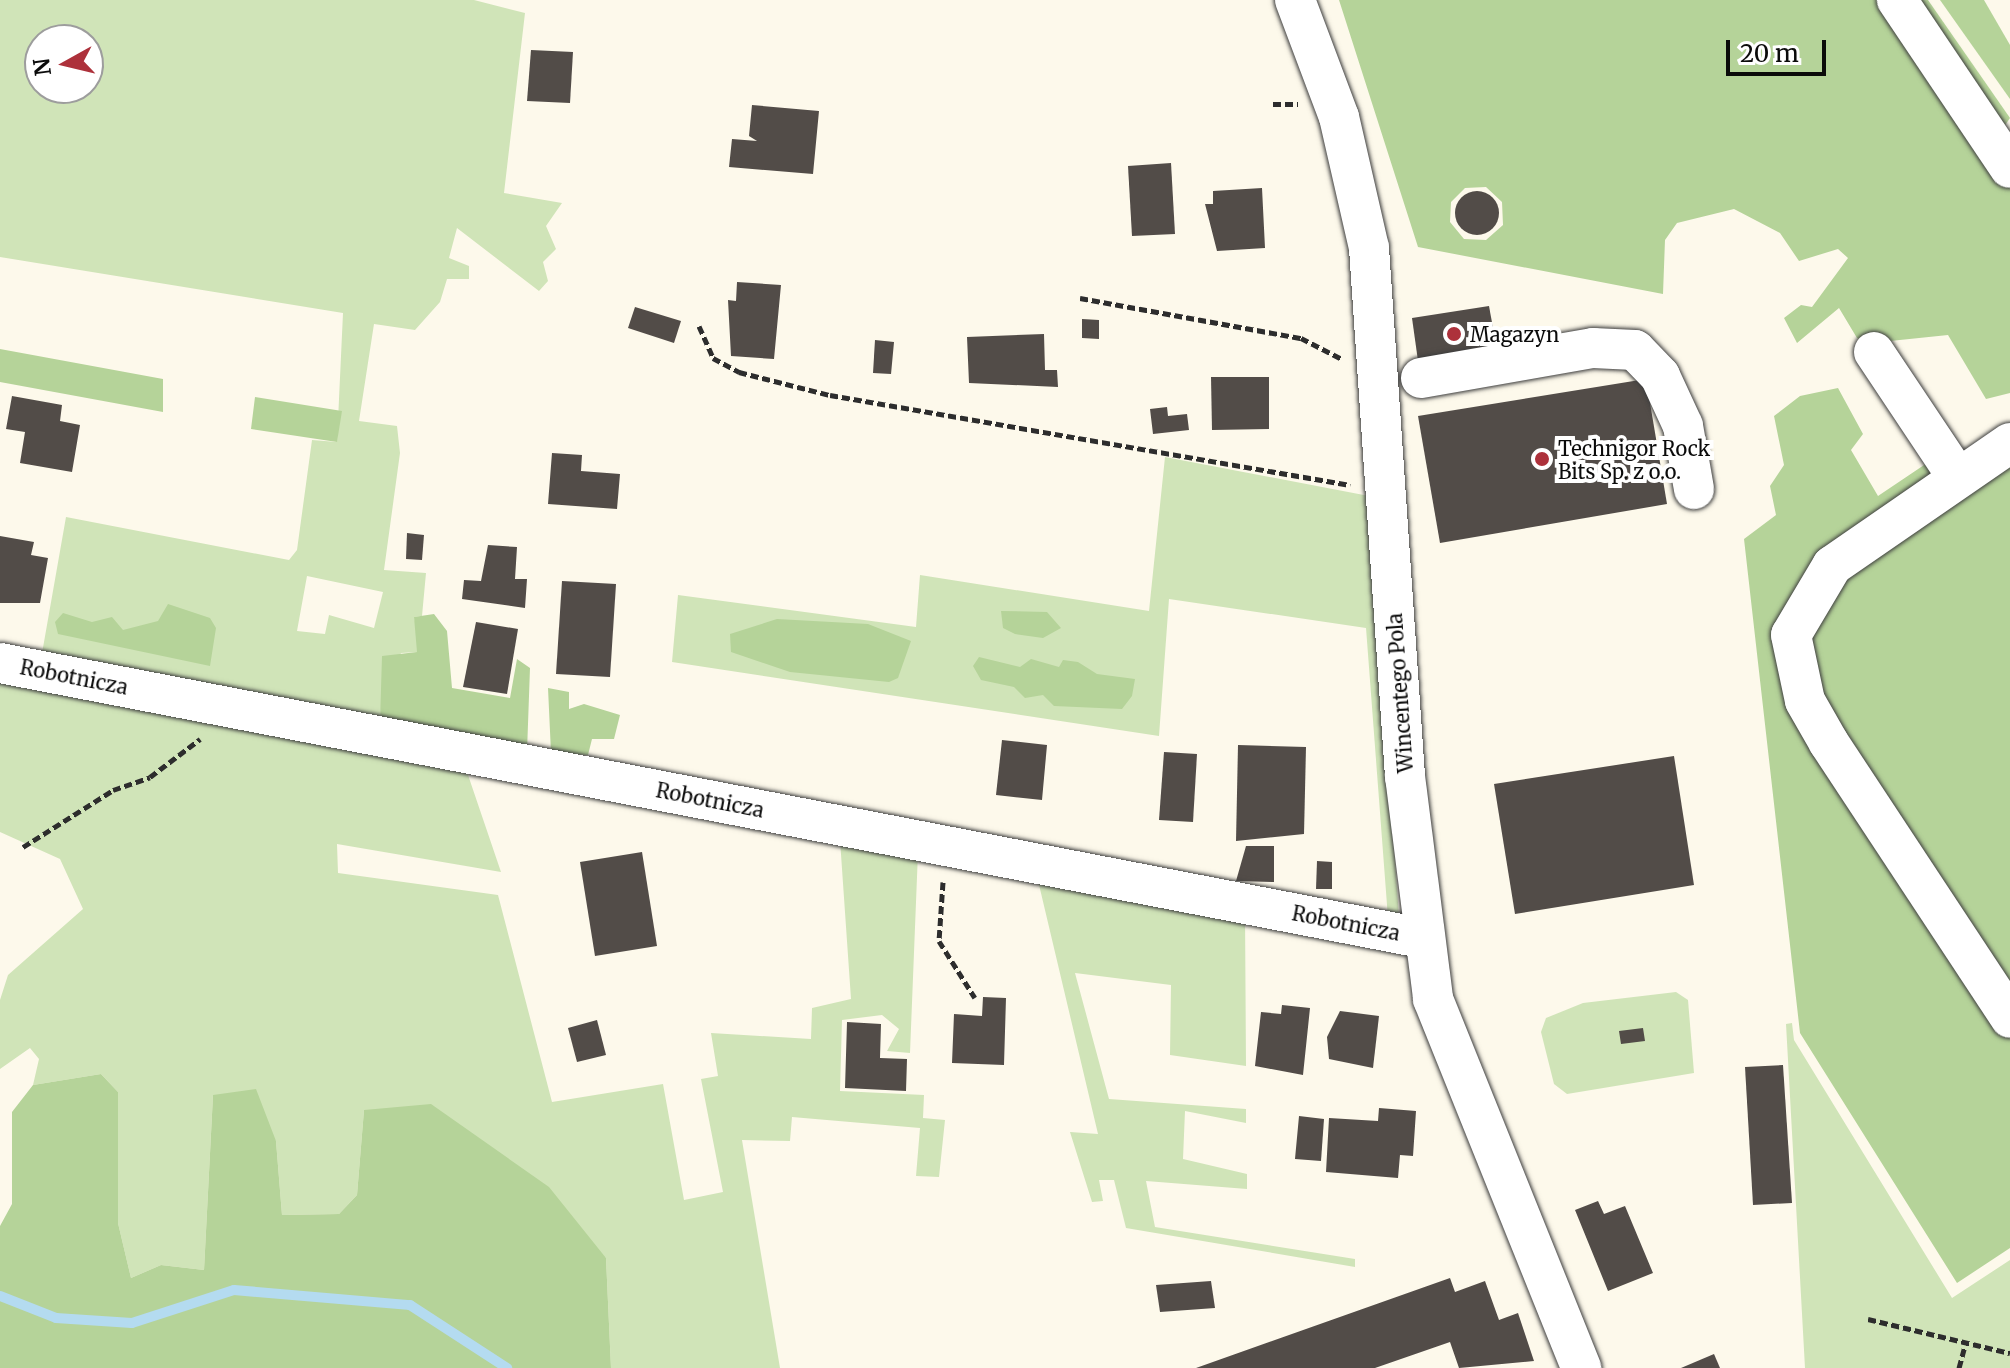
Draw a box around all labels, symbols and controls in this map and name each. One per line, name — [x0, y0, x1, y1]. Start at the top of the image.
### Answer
north arrow — [24, 24, 104, 104]
scale bar — [1730, 24, 1830, 74]
text: 20 m — [1740, 38, 1799, 69]
text: N — [27, 57, 57, 78]
place label: Magazyn — [1470, 322, 1559, 346]
marker: Magazyn — [1445, 325, 1463, 343]
place label: Technigor Rock Bits Sp. z o.o. — [1558, 436, 1710, 483]
marker: Technigor Rock Bits Sp. z o.o. — [1533, 450, 1551, 468]
street label: Wincentego Pola — [1382, 612, 1418, 774]
street label: Robotnicza — [18, 655, 130, 699]
street label: Robotnicza — [654, 778, 766, 822]
street label: Robotnicza — [1290, 901, 1402, 945]

